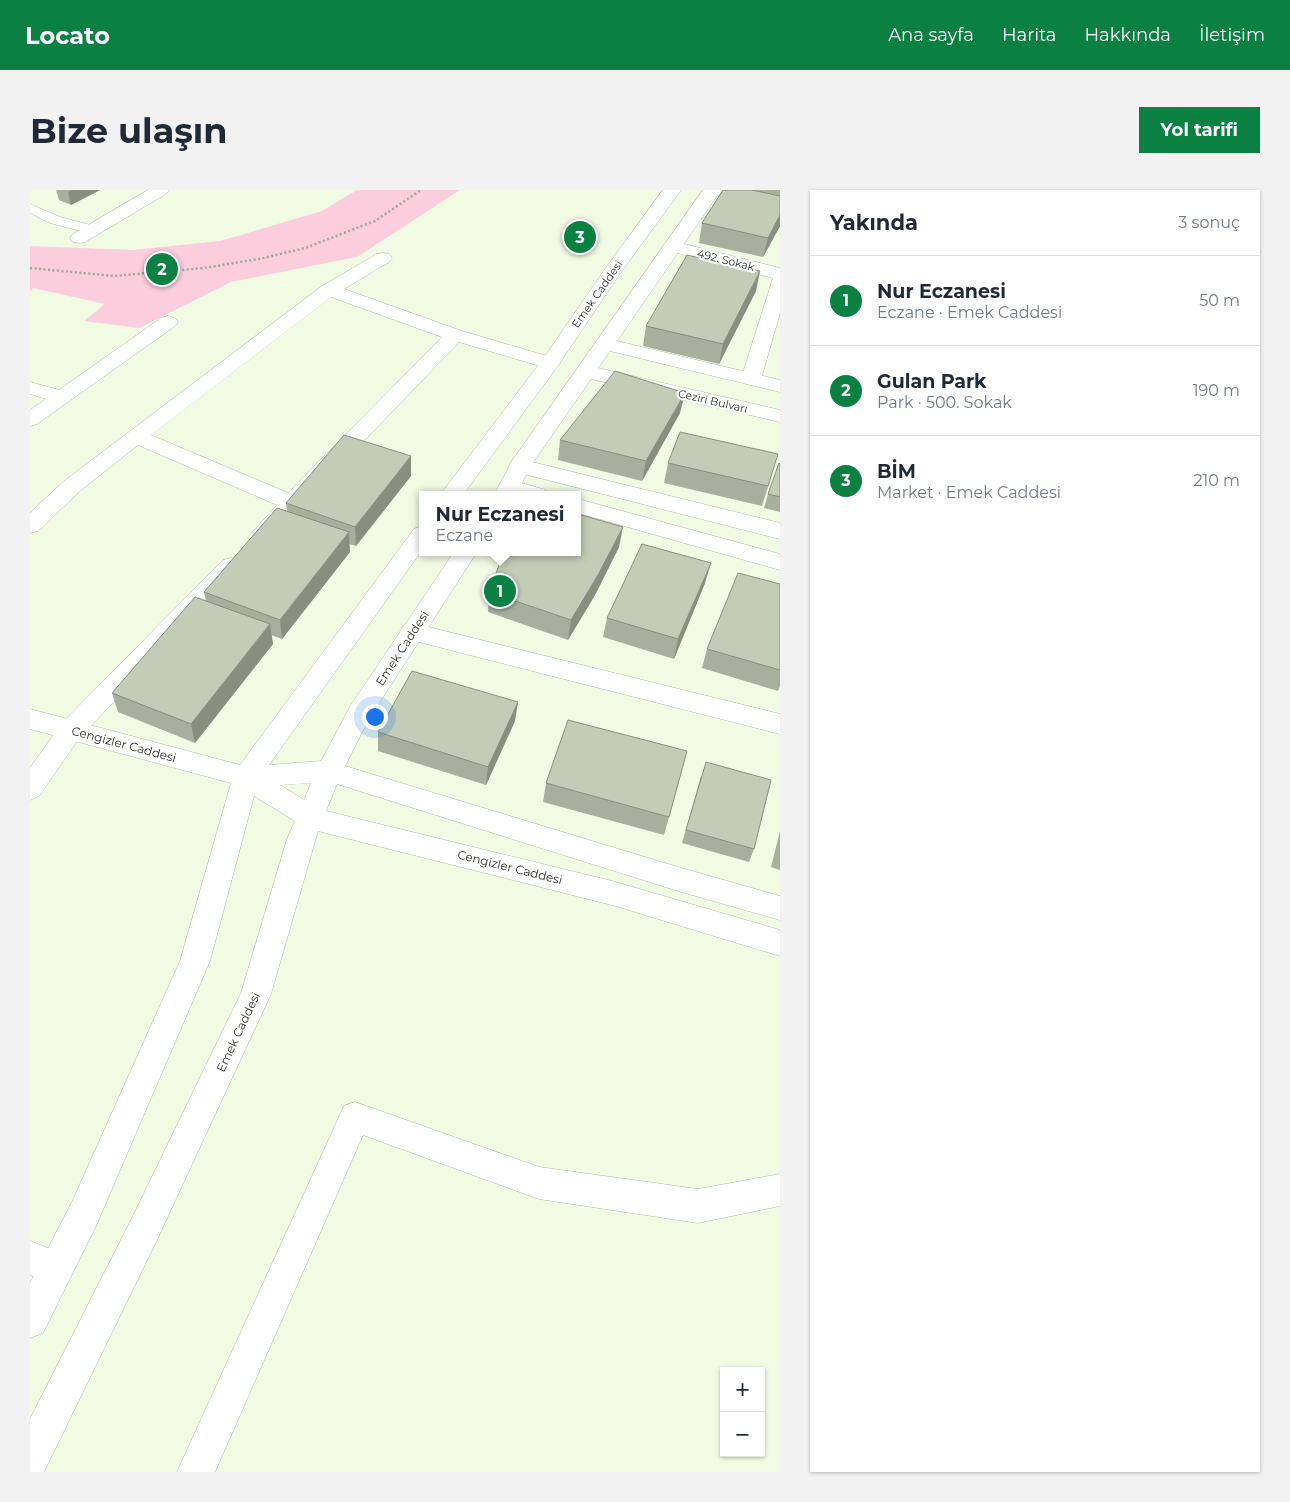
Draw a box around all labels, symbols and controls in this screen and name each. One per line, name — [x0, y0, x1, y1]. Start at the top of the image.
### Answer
text: Locato — [25, 21, 110, 50]
text: Ana sayfa — [888, 24, 974, 46]
text: Harita — [1002, 24, 1056, 46]
text: Hakkında — [1084, 24, 1171, 46]
text: İletişim — [1199, 24, 1265, 46]
button: Yol tarifi — [1139, 107, 1260, 153]
text: Bize ulaşın — [30, 109, 228, 152]
text: Yakında — [830, 210, 918, 235]
text: 3 sonuç — [1178, 213, 1240, 232]
pin: 3 — [564, 218, 596, 256]
street label: 492. Sokak — [696, 246, 757, 274]
pin: 2 — [146, 250, 178, 288]
street label: Emek Caddesi — [569, 258, 625, 330]
text: Nur Eczanesi — [877, 280, 1006, 303]
text: 1 — [843, 291, 849, 310]
text: 50 m — [1199, 291, 1240, 310]
text: Eczane · Emek Caddesi — [877, 303, 1062, 322]
text: Gulan Park — [877, 370, 987, 393]
text: 2 — [841, 381, 851, 400]
text: 190 m — [1193, 381, 1240, 400]
street label: Ceziri Bulvarı — [677, 386, 749, 416]
text: Park · 500. Sokak — [877, 393, 1012, 412]
text: BİM — [877, 460, 916, 483]
text: 3 — [841, 471, 851, 490]
text: 210 m — [1193, 471, 1240, 490]
text: Market · Emek Caddesi — [877, 483, 1061, 502]
popup — [419, 491, 581, 556]
text: Nur Eczanesi — [436, 503, 564, 526]
text: Eczane — [436, 526, 493, 545]
pin: 1 — [484, 572, 516, 610]
street label: Emek Caddesi — [372, 608, 432, 688]
your location — [362, 704, 388, 730]
street label: Cengizler Caddesi — [70, 723, 178, 765]
street label: Cengizler Caddesi — [456, 847, 564, 887]
street label: Emek Caddesi — [213, 990, 263, 1074]
map controls — [720, 1367, 765, 1457]
button: + — [720, 1367, 765, 1412]
button: − — [720, 1412, 765, 1457]

